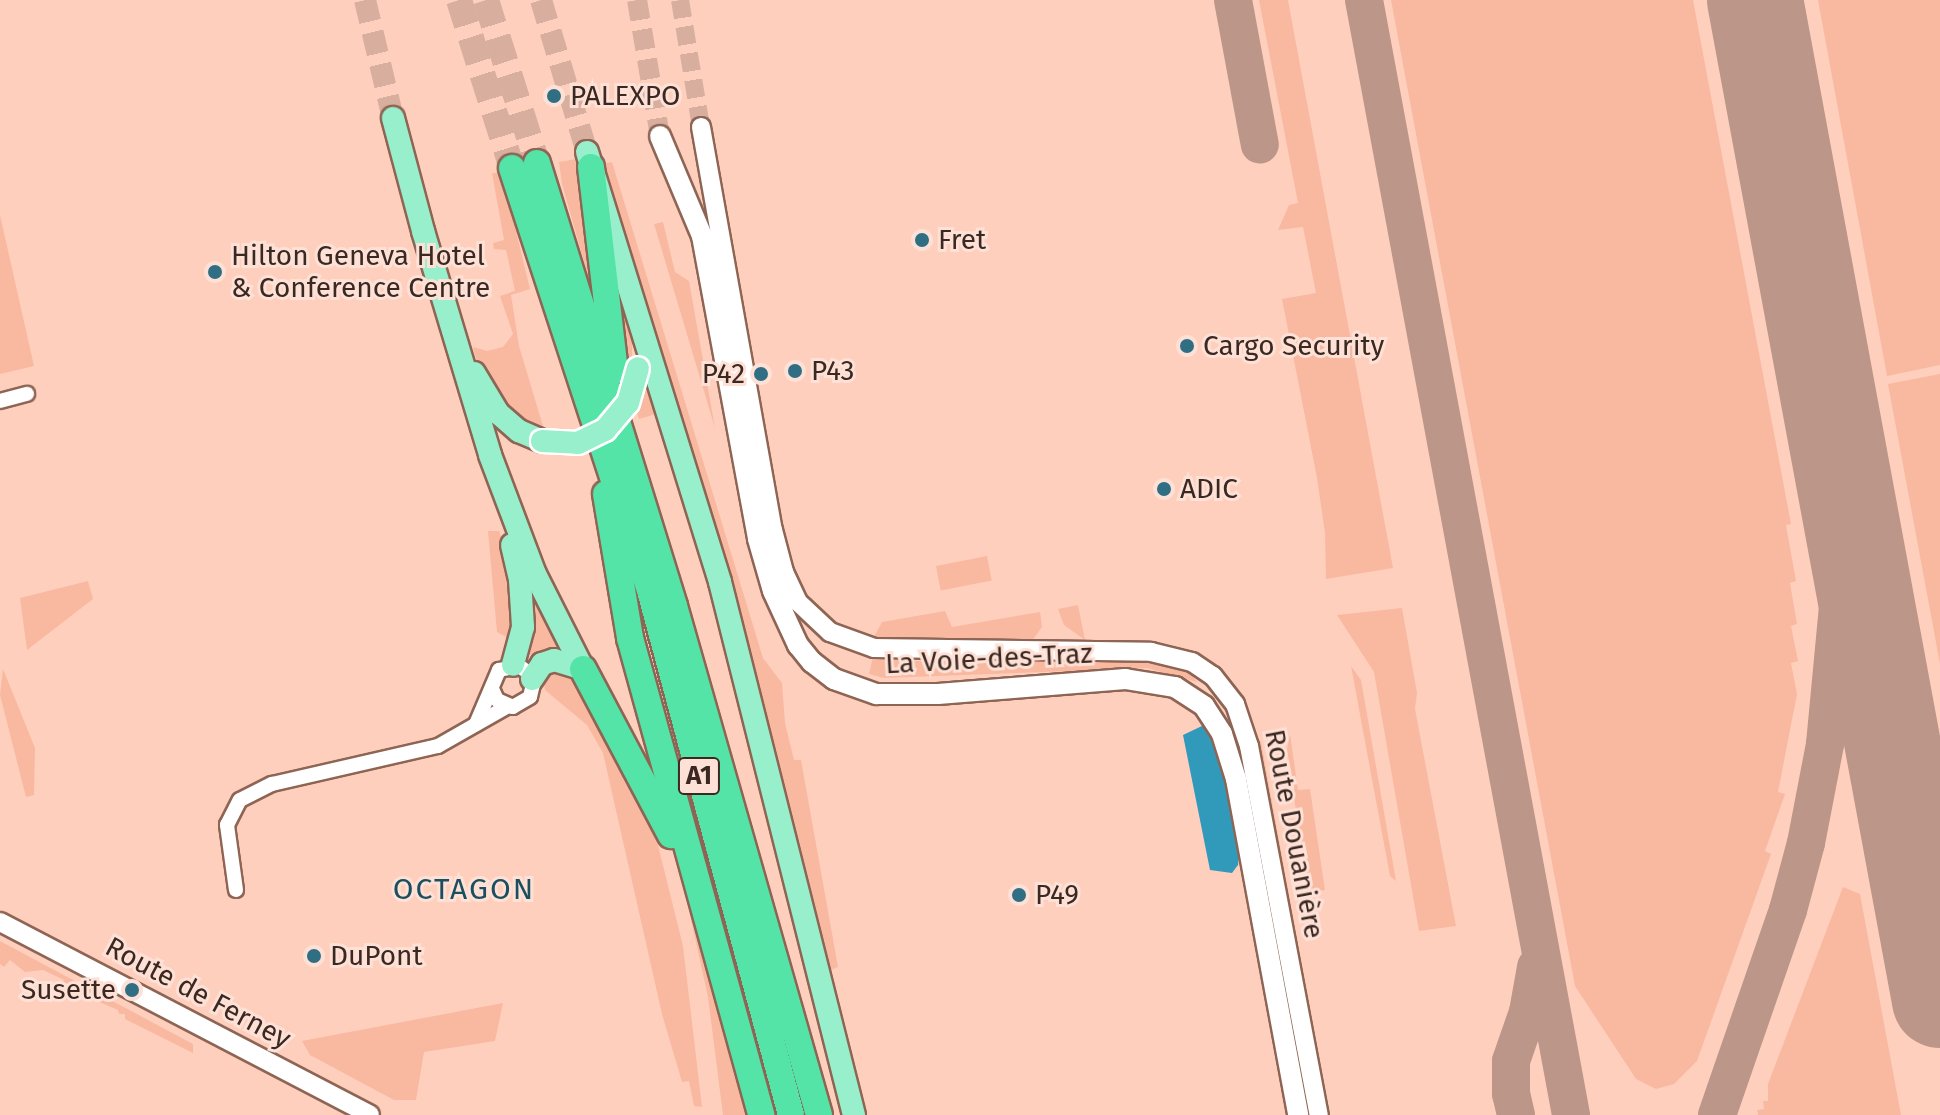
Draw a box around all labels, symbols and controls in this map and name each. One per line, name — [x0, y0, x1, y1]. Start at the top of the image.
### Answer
place label: PALEXPO — [570, 79, 680, 113]
marker: PALEXPO — [545, 87, 563, 105]
place label: Fret — [938, 223, 986, 257]
marker: Fret — [913, 231, 931, 249]
place label: Hilton Geneva Hotel & Conference Centre — [231, 239, 490, 305]
marker: Hilton Geneva Hotel & Conference Centre — [206, 263, 224, 281]
place label: Cargo Security — [1203, 329, 1384, 363]
marker: Cargo Security — [1178, 337, 1196, 355]
place label: P43 — [811, 354, 854, 388]
place label: P42 — [702, 357, 745, 391]
marker: P43 — [786, 362, 804, 380]
marker: P42 — [752, 365, 770, 383]
place label: ADIC — [1180, 472, 1238, 506]
marker: ADIC — [1155, 480, 1173, 498]
street label: La Voie-des-Traz — [884, 637, 1094, 681]
street label: Route Douanière — [1257, 727, 1331, 941]
road number: A1 — [677, 754, 721, 798]
district label: OCTAGON — [393, 871, 535, 907]
place label: P49 — [1035, 878, 1079, 912]
marker: P49 — [1010, 886, 1028, 904]
street label: Route de Ferney — [100, 930, 296, 1056]
place label: DuPont — [330, 939, 423, 973]
marker: DuPont — [305, 947, 323, 965]
place label: Susette — [21, 973, 116, 1007]
marker: Susette — [123, 981, 141, 999]

